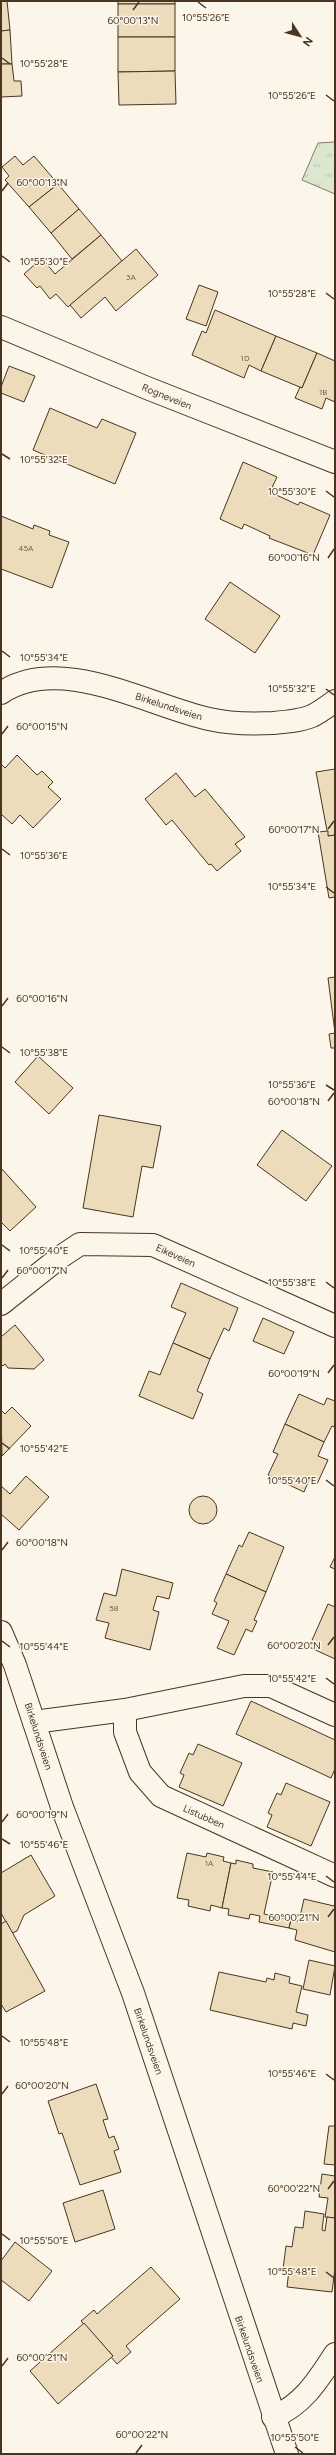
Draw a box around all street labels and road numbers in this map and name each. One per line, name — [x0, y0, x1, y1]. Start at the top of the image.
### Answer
street label: Rogneveien — [140, 381, 194, 413]
street label: Birkelundsveien — [134, 690, 204, 724]
street label: Eikeveien — [154, 1241, 198, 1270]
street label: Birkelundsveien — [22, 1701, 56, 1772]
street label: Listubben — [181, 1802, 227, 1832]
street label: Birkelundsveien — [131, 2006, 166, 2077]
street label: Birkelundsveien — [232, 2314, 267, 2385]

